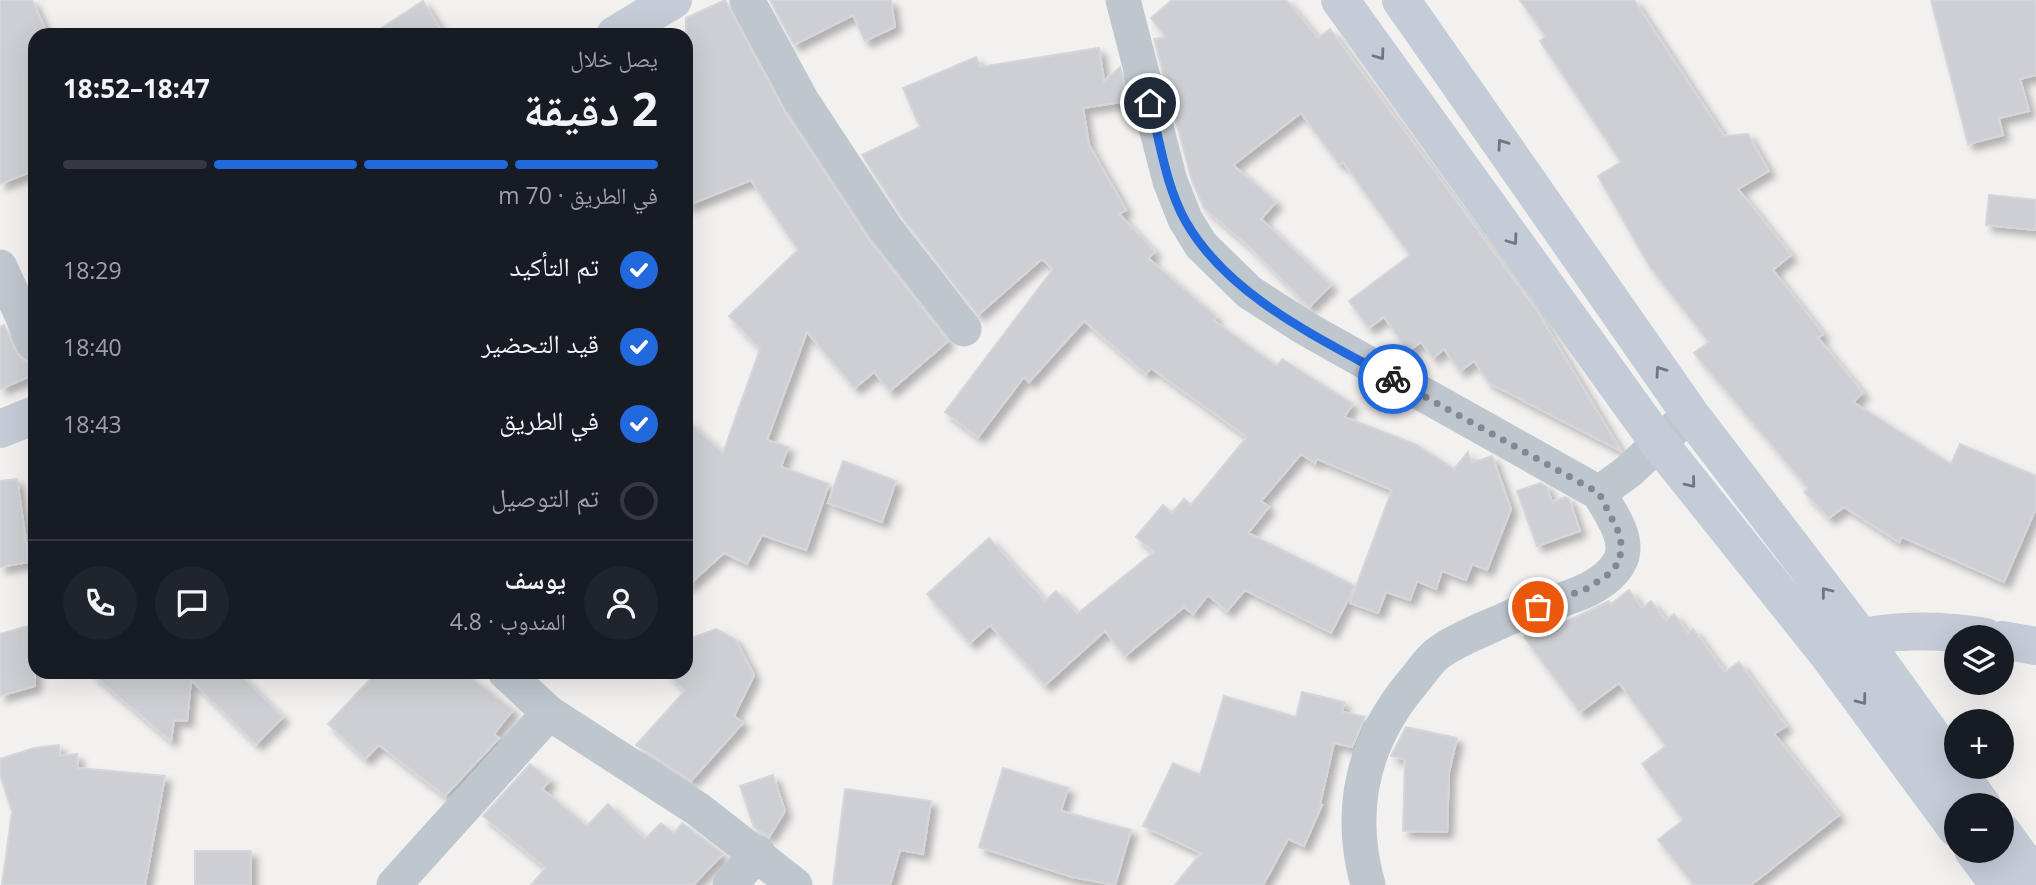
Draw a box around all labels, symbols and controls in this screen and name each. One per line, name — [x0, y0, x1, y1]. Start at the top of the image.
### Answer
text: يصل خلال — [570, 42, 658, 74]
one-way arrow — [1372, 47, 1384, 60]
text: 18:47–18:52 — [63, 70, 210, 106]
pin — [1120, 73, 1180, 133]
text: 2 دقيقة — [523, 77, 658, 139]
icon: home — [1131, 84, 1169, 122]
one-way arrow — [1498, 139, 1510, 152]
text: في الطريق · 70 m — [498, 179, 658, 211]
one-way arrow — [1505, 232, 1517, 245]
text: تم التأكيد — [509, 248, 599, 284]
icon: check — [620, 251, 658, 289]
text: 18:29 — [63, 254, 122, 286]
text: قيد التحضير — [481, 325, 599, 361]
icon: check — [620, 328, 658, 366]
text: 18:40 — [63, 331, 122, 363]
courier — [1358, 344, 1428, 414]
icon: bike — [1374, 360, 1412, 398]
one-way arrow — [1656, 366, 1668, 379]
text: في الطريق — [499, 402, 599, 438]
icon: check — [620, 405, 658, 443]
text: 18:43 — [63, 408, 122, 440]
one-way arrow — [1683, 474, 1695, 487]
text: تم التوصيل — [491, 479, 599, 515]
text: يوسف — [505, 561, 566, 597]
button: phone — [63, 566, 137, 640]
button: chat — [155, 566, 229, 640]
button: person — [584, 566, 658, 640]
pin — [1508, 577, 1568, 637]
one-way arrow — [1822, 587, 1835, 600]
icon: bag — [1519, 588, 1557, 626]
text: المندوب · 4.8 — [450, 605, 566, 637]
map controls — [1944, 625, 2014, 863]
button: layers — [1944, 625, 2014, 695]
one-way arrow — [1853, 692, 1866, 705]
button: + — [1944, 709, 2014, 779]
button: − — [1944, 793, 2014, 863]

